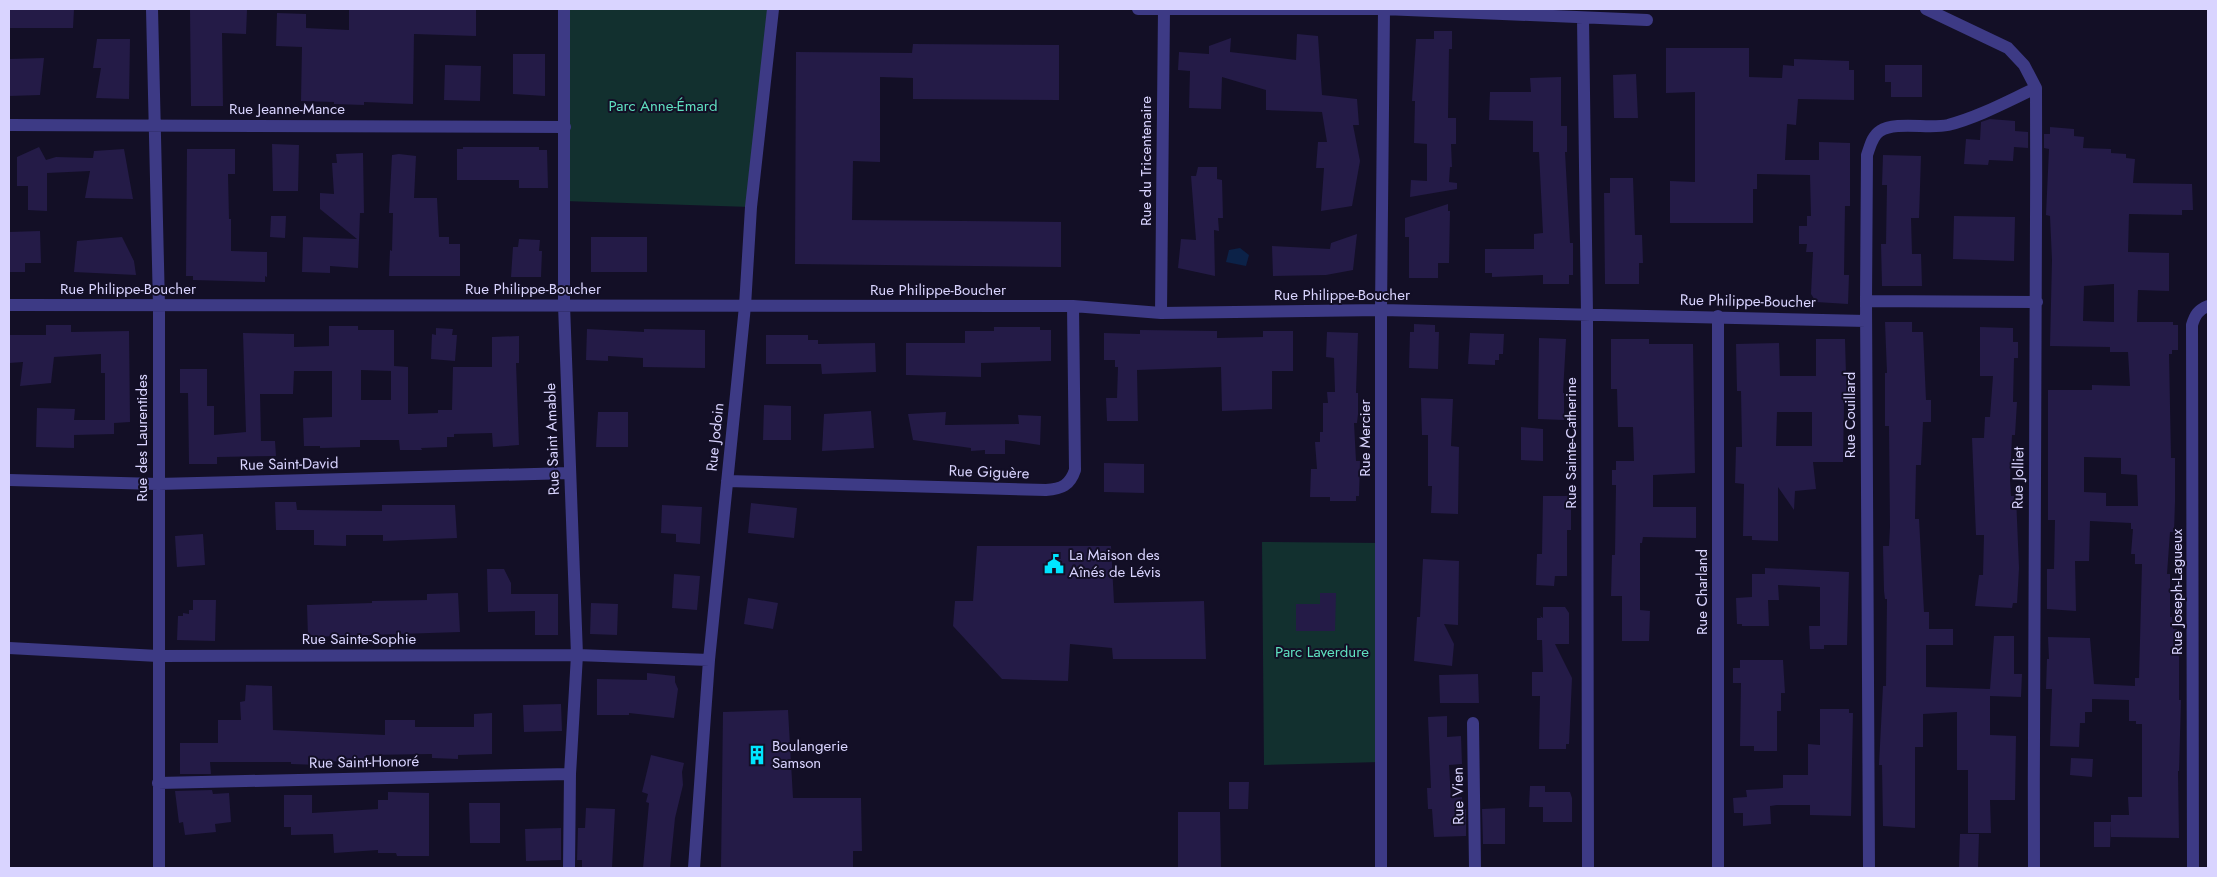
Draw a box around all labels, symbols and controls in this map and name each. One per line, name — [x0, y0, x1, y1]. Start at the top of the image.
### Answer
park label: Parc Anne-Émard — [609, 95, 717, 117]
street label: Rue du Tricentenaire — [1135, 96, 1157, 226]
street label: Rue Jeanne-Mance — [229, 98, 345, 120]
street label: Rue Philippe-Boucher — [60, 278, 197, 300]
street label: Rue Philippe-Boucher — [465, 278, 602, 300]
street label: Rue Philippe-Boucher — [870, 279, 1007, 301]
street label: Rue Philippe-Boucher — [1274, 284, 1411, 306]
street label: Rue Philippe-Boucher — [1680, 289, 1817, 313]
street label: Rue Couillard — [1839, 372, 1861, 458]
street label: Rue des Laurentides — [131, 374, 153, 502]
street label: Rue Sainte-Catherine — [1560, 377, 1582, 509]
street label: Rue Saint Amable — [539, 382, 565, 496]
street label: Rue Mercier — [1354, 399, 1376, 477]
street label: Rue Jodoin — [700, 402, 730, 472]
street label: Rue Jolliet — [2006, 446, 2030, 509]
street label: Rue Saint-David — [239, 452, 339, 476]
street label: Rue Giguère — [948, 460, 1030, 484]
street label: Rue Joseph-Lagueux — [2166, 528, 2188, 655]
place label: La Maison des Aînés de Lévis — [1069, 544, 1161, 583]
street label: Rue Charland — [1691, 549, 1713, 635]
public building icon: La Maison des Aînés de Lévis — [1043, 553, 1065, 575]
street label: Rue Sainte-Sophie — [302, 628, 417, 650]
park label: Parc Laverdure — [1275, 641, 1369, 663]
place label: Boulangerie Samson — [772, 735, 848, 774]
building icon: Boulangerie Samson — [746, 744, 768, 766]
street label: Rue Saint-Honoré — [309, 750, 419, 774]
street label: Rue Vien — [1446, 767, 1470, 825]

